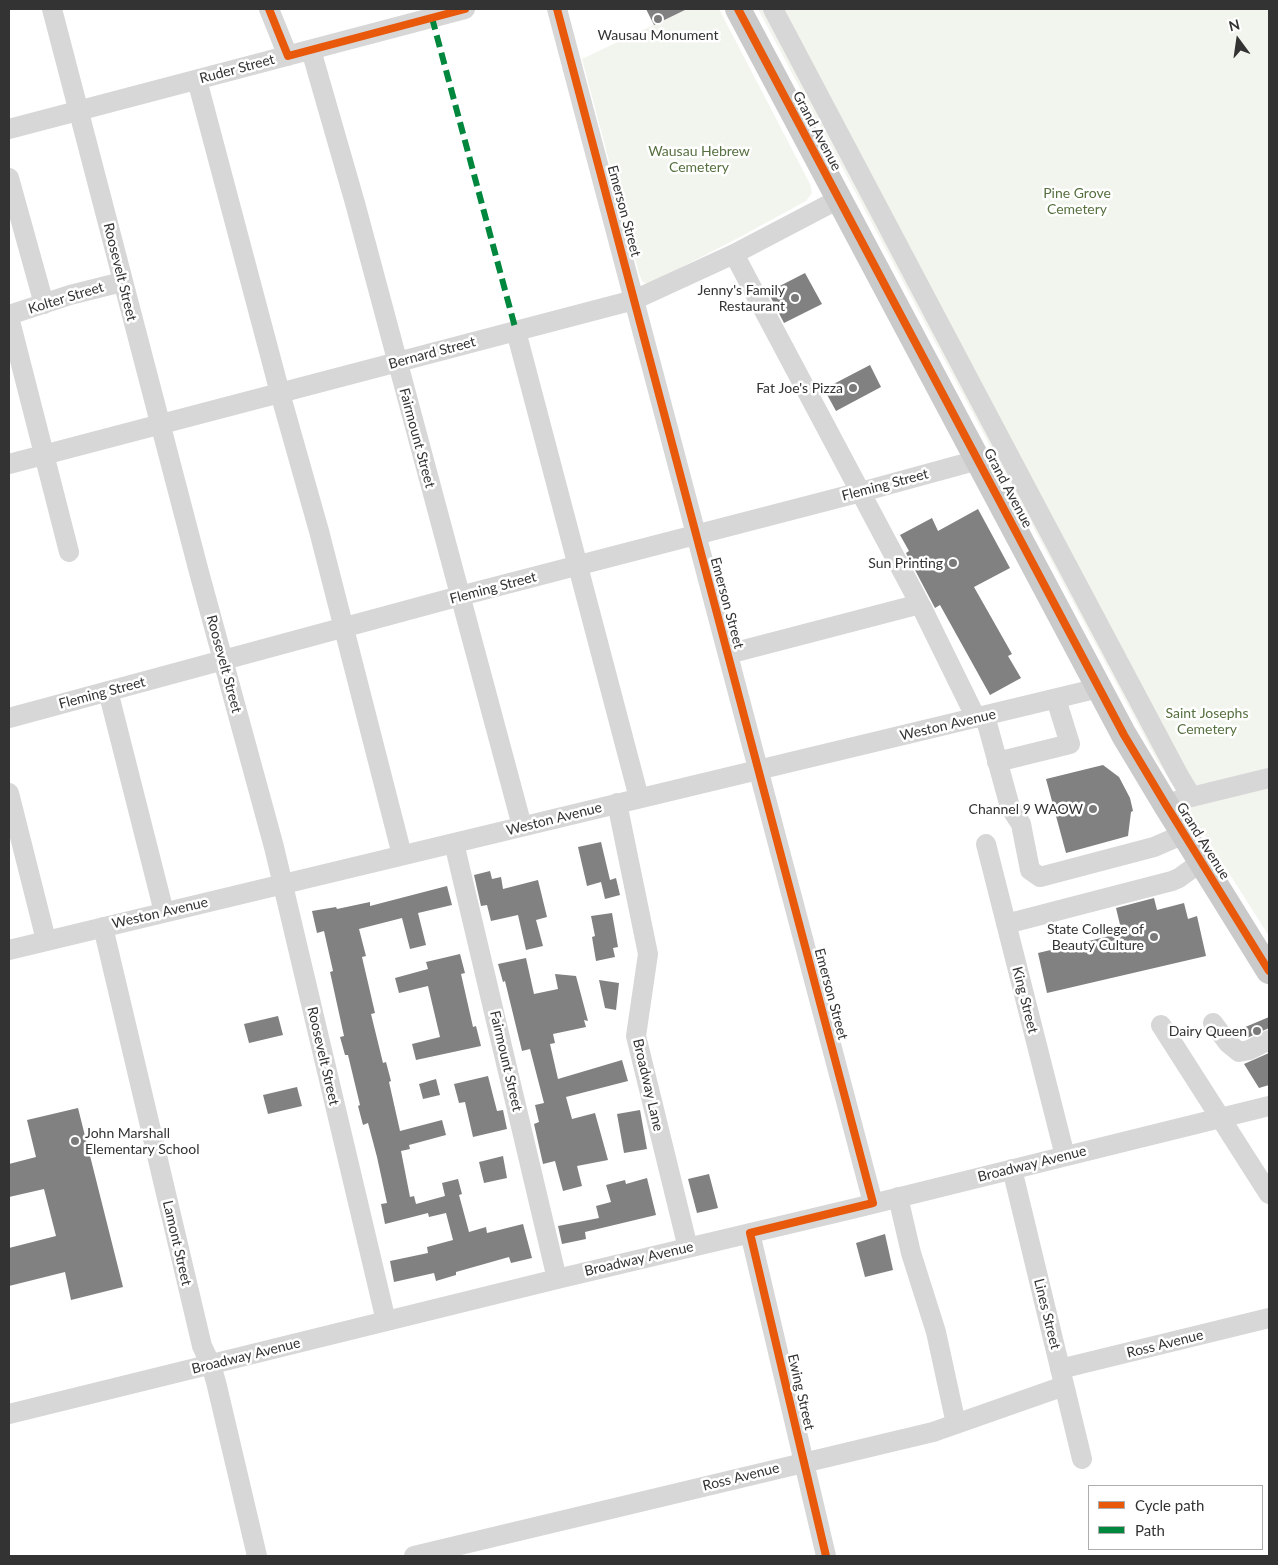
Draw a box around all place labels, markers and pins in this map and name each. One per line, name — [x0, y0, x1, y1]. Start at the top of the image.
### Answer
marker: Wausau Monument — [652, 13, 664, 25]
place label: Wausau Monument — [598, 27, 718, 43]
place label: Jenny's Family Restaurant — [698, 282, 785, 314]
marker: Jenny's Family Restaurant — [789, 292, 801, 304]
place label: Fat Joe's Pizza — [756, 380, 843, 396]
marker: Fat Joe's Pizza — [847, 382, 859, 394]
place label: Sun Printing — [868, 555, 943, 571]
marker: Sun Printing — [947, 557, 959, 569]
place label: Channel 9 WAOW — [969, 801, 1083, 817]
marker: Channel 9 WAOW — [1087, 803, 1099, 815]
place label: State College of Beauty Culture — [1047, 921, 1144, 954]
marker: State College of Beauty Culture — [1148, 931, 1160, 943]
place label: Dairy Queen — [1169, 1023, 1247, 1039]
marker: Dairy Queen — [1251, 1025, 1263, 1037]
place label: John Marshall Elementary School — [85, 1125, 199, 1158]
marker: John Marshall Elementary School — [69, 1135, 81, 1147]

